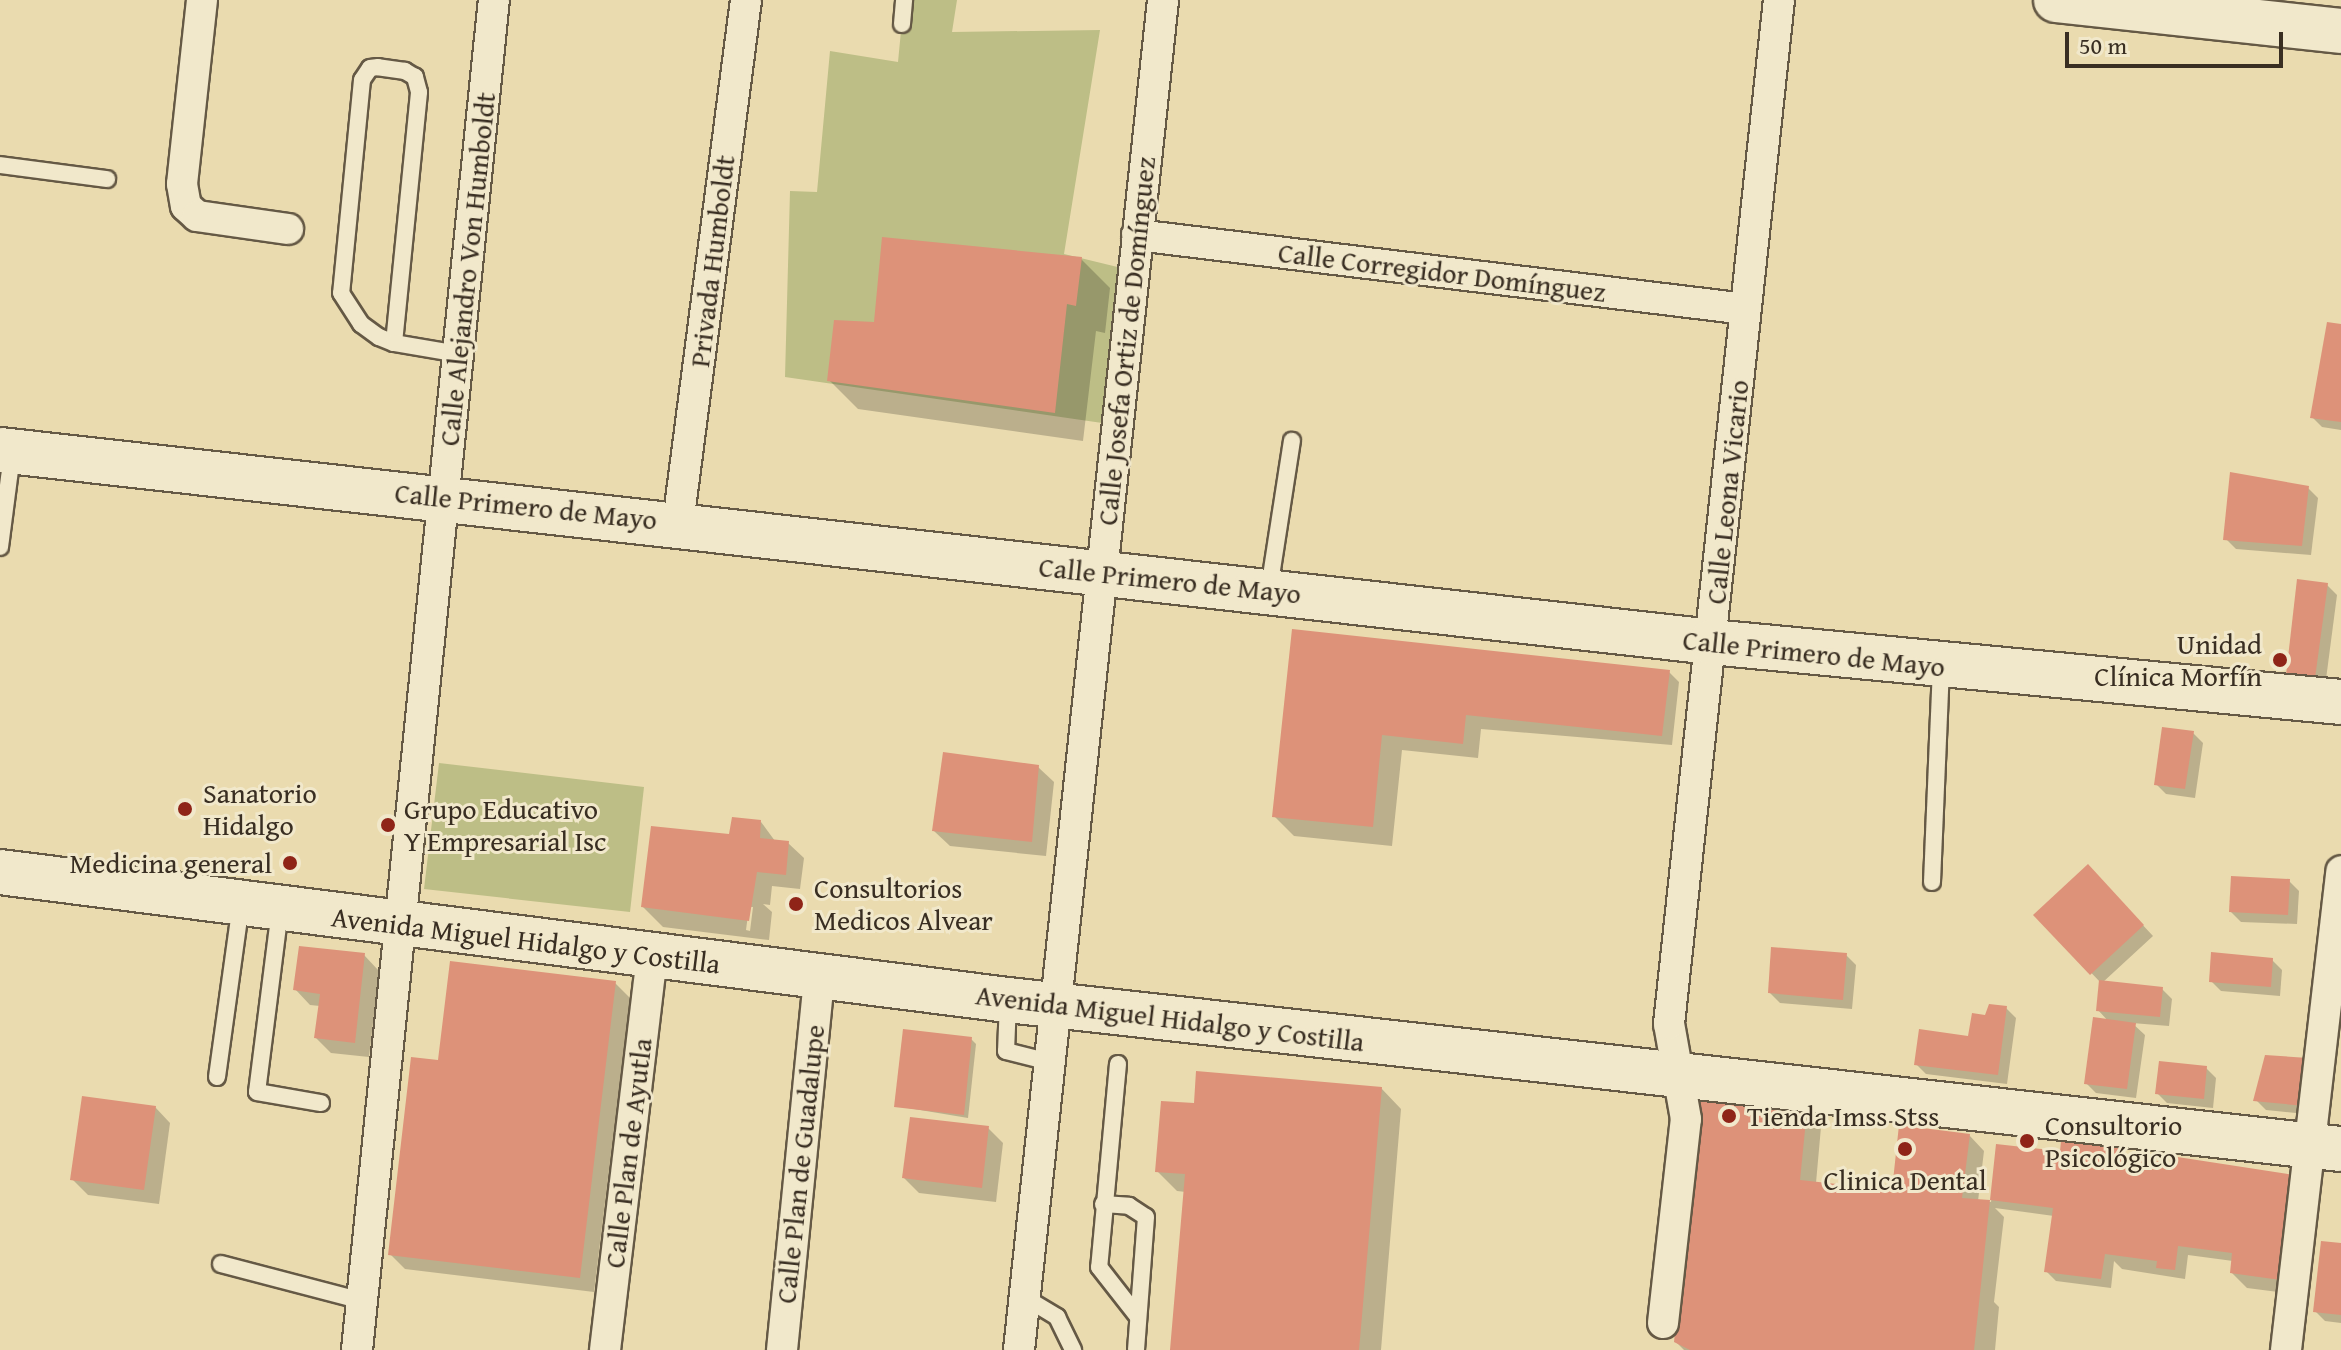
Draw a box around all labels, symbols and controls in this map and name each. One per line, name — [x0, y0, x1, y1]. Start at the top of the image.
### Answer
scale bar — [2069, 16, 2287, 66]
text: 50 m — [2079, 28, 2127, 63]
street label: Calle Alejandro Von Humboldt — [432, 91, 502, 447]
street label: Privada Humboldt — [682, 153, 742, 369]
street label: Calle Josefa Ortiz de Domínguez — [1090, 155, 1162, 527]
street label: Calle Corregidor Domínguez — [1276, 235, 1608, 309]
street label: Calle Leona Vicario — [1699, 378, 1755, 606]
street label: Calle Primero de Mayo — [393, 476, 659, 536]
street label: Calle Primero de Mayo — [1037, 550, 1303, 610]
street label: Calle Primero de Mayo — [1681, 623, 1947, 683]
place label: Unidad Clínica Morfín — [2094, 627, 2262, 693]
marker: Unidad Clínica Morfín — [2269, 649, 2291, 671]
place label: Sanatorio Hidalgo — [203, 776, 317, 842]
place label: Grupo Educativo Y Empresarial Isc — [404, 792, 607, 858]
marker: Sanatorio Hidalgo — [174, 798, 196, 820]
marker: Grupo Educativo Y Empresarial Isc — [379, 816, 397, 834]
place label: Medicina general — [69, 846, 272, 880]
marker: Medicina general — [279, 852, 301, 874]
place label: Consultorios Medicos Alvear — [814, 871, 993, 937]
marker: Consultorios Medicos Alvear — [785, 893, 807, 915]
street label: Avenida Miguel Hidalgo y Costilla — [330, 899, 722, 981]
street label: Avenida Miguel Hidalgo y Costilla — [974, 977, 1366, 1059]
street label: Calle Plan de Guadalupe — [769, 1023, 831, 1305]
street label: Calle Plan de Ayutla — [597, 1036, 659, 1270]
place label: Tienda Imss Stss — [1747, 1099, 1939, 1133]
marker: Tienda Imss Stss — [1718, 1105, 1740, 1127]
place label: Consultorio Psicológico — [2045, 1108, 2182, 1174]
marker: Consultorio Psicológico — [2016, 1130, 2038, 1152]
marker: Clinica Dental — [1894, 1138, 1916, 1160]
place label: Clinica Dental — [1823, 1163, 1987, 1197]

